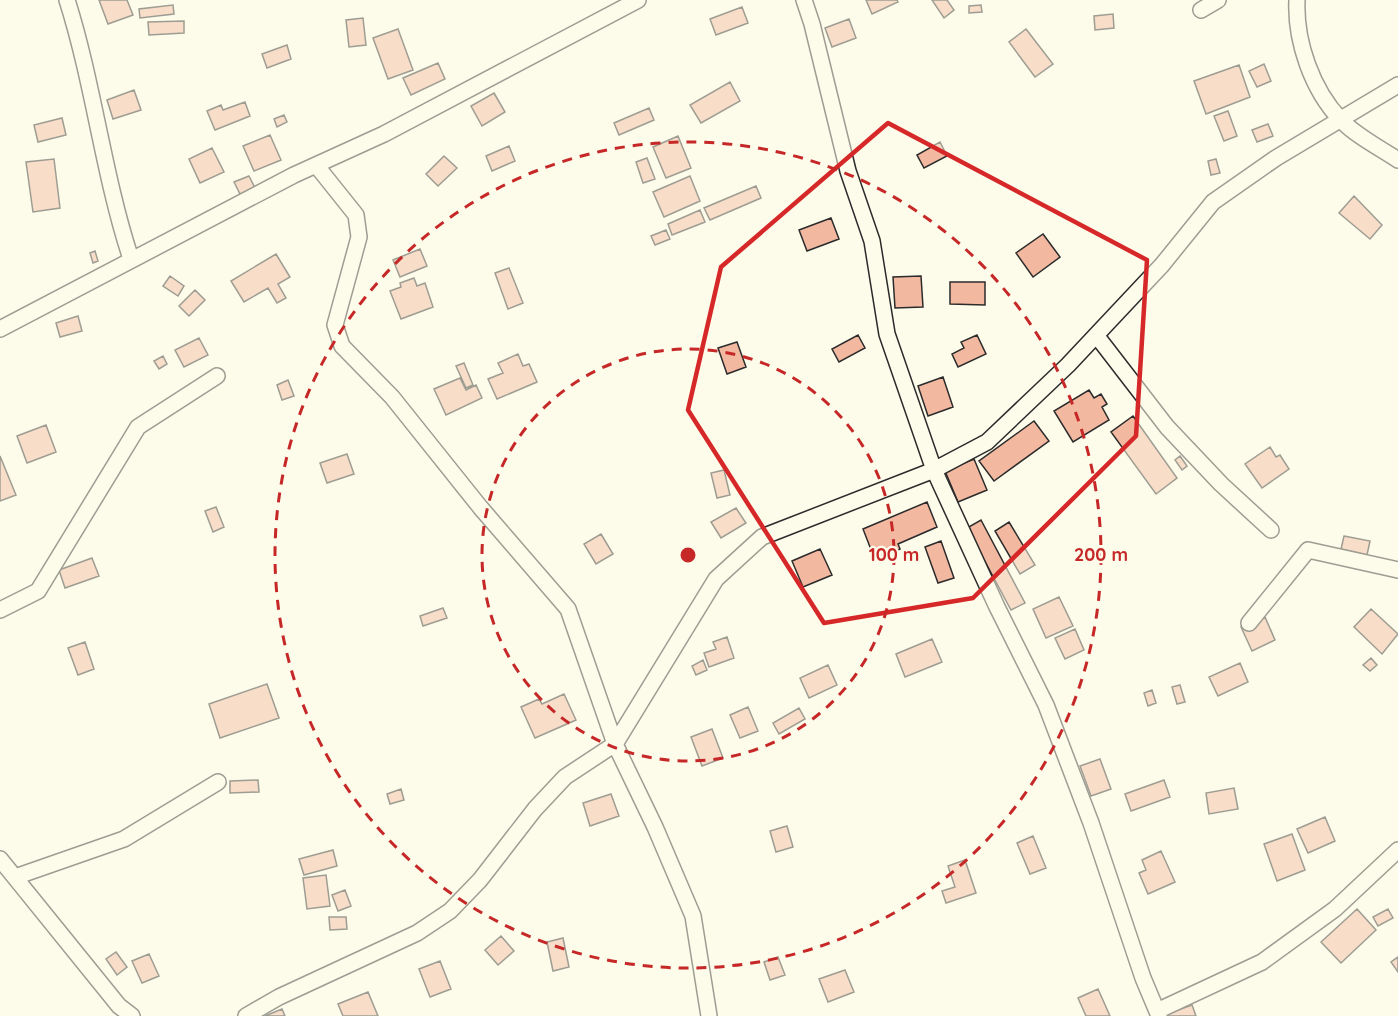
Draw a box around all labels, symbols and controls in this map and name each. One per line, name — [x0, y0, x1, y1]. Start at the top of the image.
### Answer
text: 100 m — [869, 543, 919, 566]
text: 200 m — [1074, 543, 1128, 566]
centre of rings — [678, 545, 698, 565]

